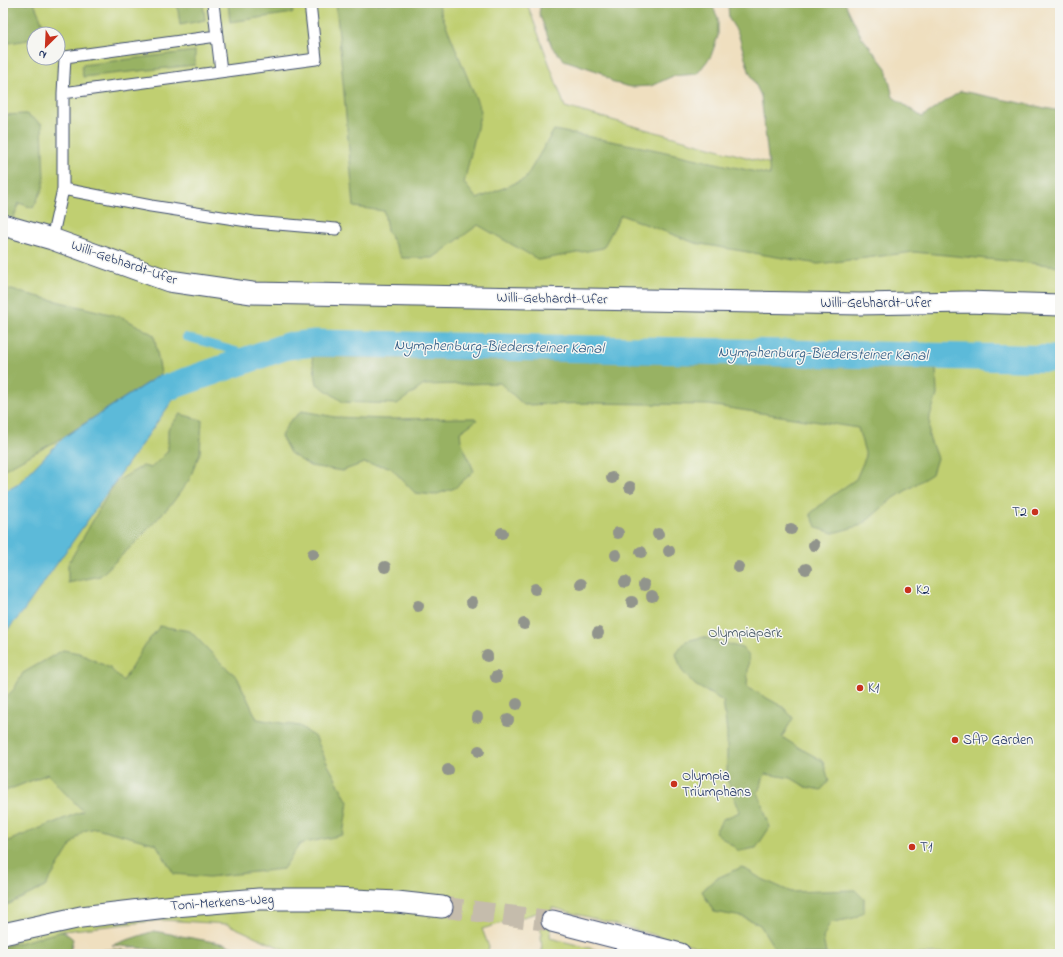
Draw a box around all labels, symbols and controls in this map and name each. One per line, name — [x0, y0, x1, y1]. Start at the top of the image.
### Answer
north arrow — [26, 26, 66, 66]
text: N — [36, 45, 49, 63]
street label: Willi-Gebhardt-Ufer — [68, 235, 180, 291]
street label: Willi-Gebhardt-Ufer — [496, 288, 608, 310]
street label: Willi-Gebhardt-Ufer — [821, 293, 932, 314]
water label: Nymphenburg-Biedersteiner Kanal — [394, 334, 607, 361]
water label: Nymphenburg-Biedersteiner Kanal — [718, 341, 931, 368]
place label: T2 — [1012, 502, 1027, 523]
marker: T2 — [1030, 507, 1040, 517]
place label: K2 — [916, 580, 930, 601]
marker: K2 — [903, 585, 913, 595]
park label: Olympiapark — [708, 623, 783, 645]
place label: K1 — [868, 678, 880, 699]
marker: K1 — [855, 683, 865, 693]
place label: SAP Garden — [963, 730, 1033, 751]
marker: SAP Garden — [950, 735, 960, 745]
place label: Olympia Triumphans — [682, 766, 751, 803]
marker: Olympia Triumphans — [669, 779, 679, 789]
place label: T1 — [920, 837, 933, 858]
marker: T1 — [907, 842, 917, 852]
street label: Toni-Merkens-Weg — [170, 889, 274, 918]

